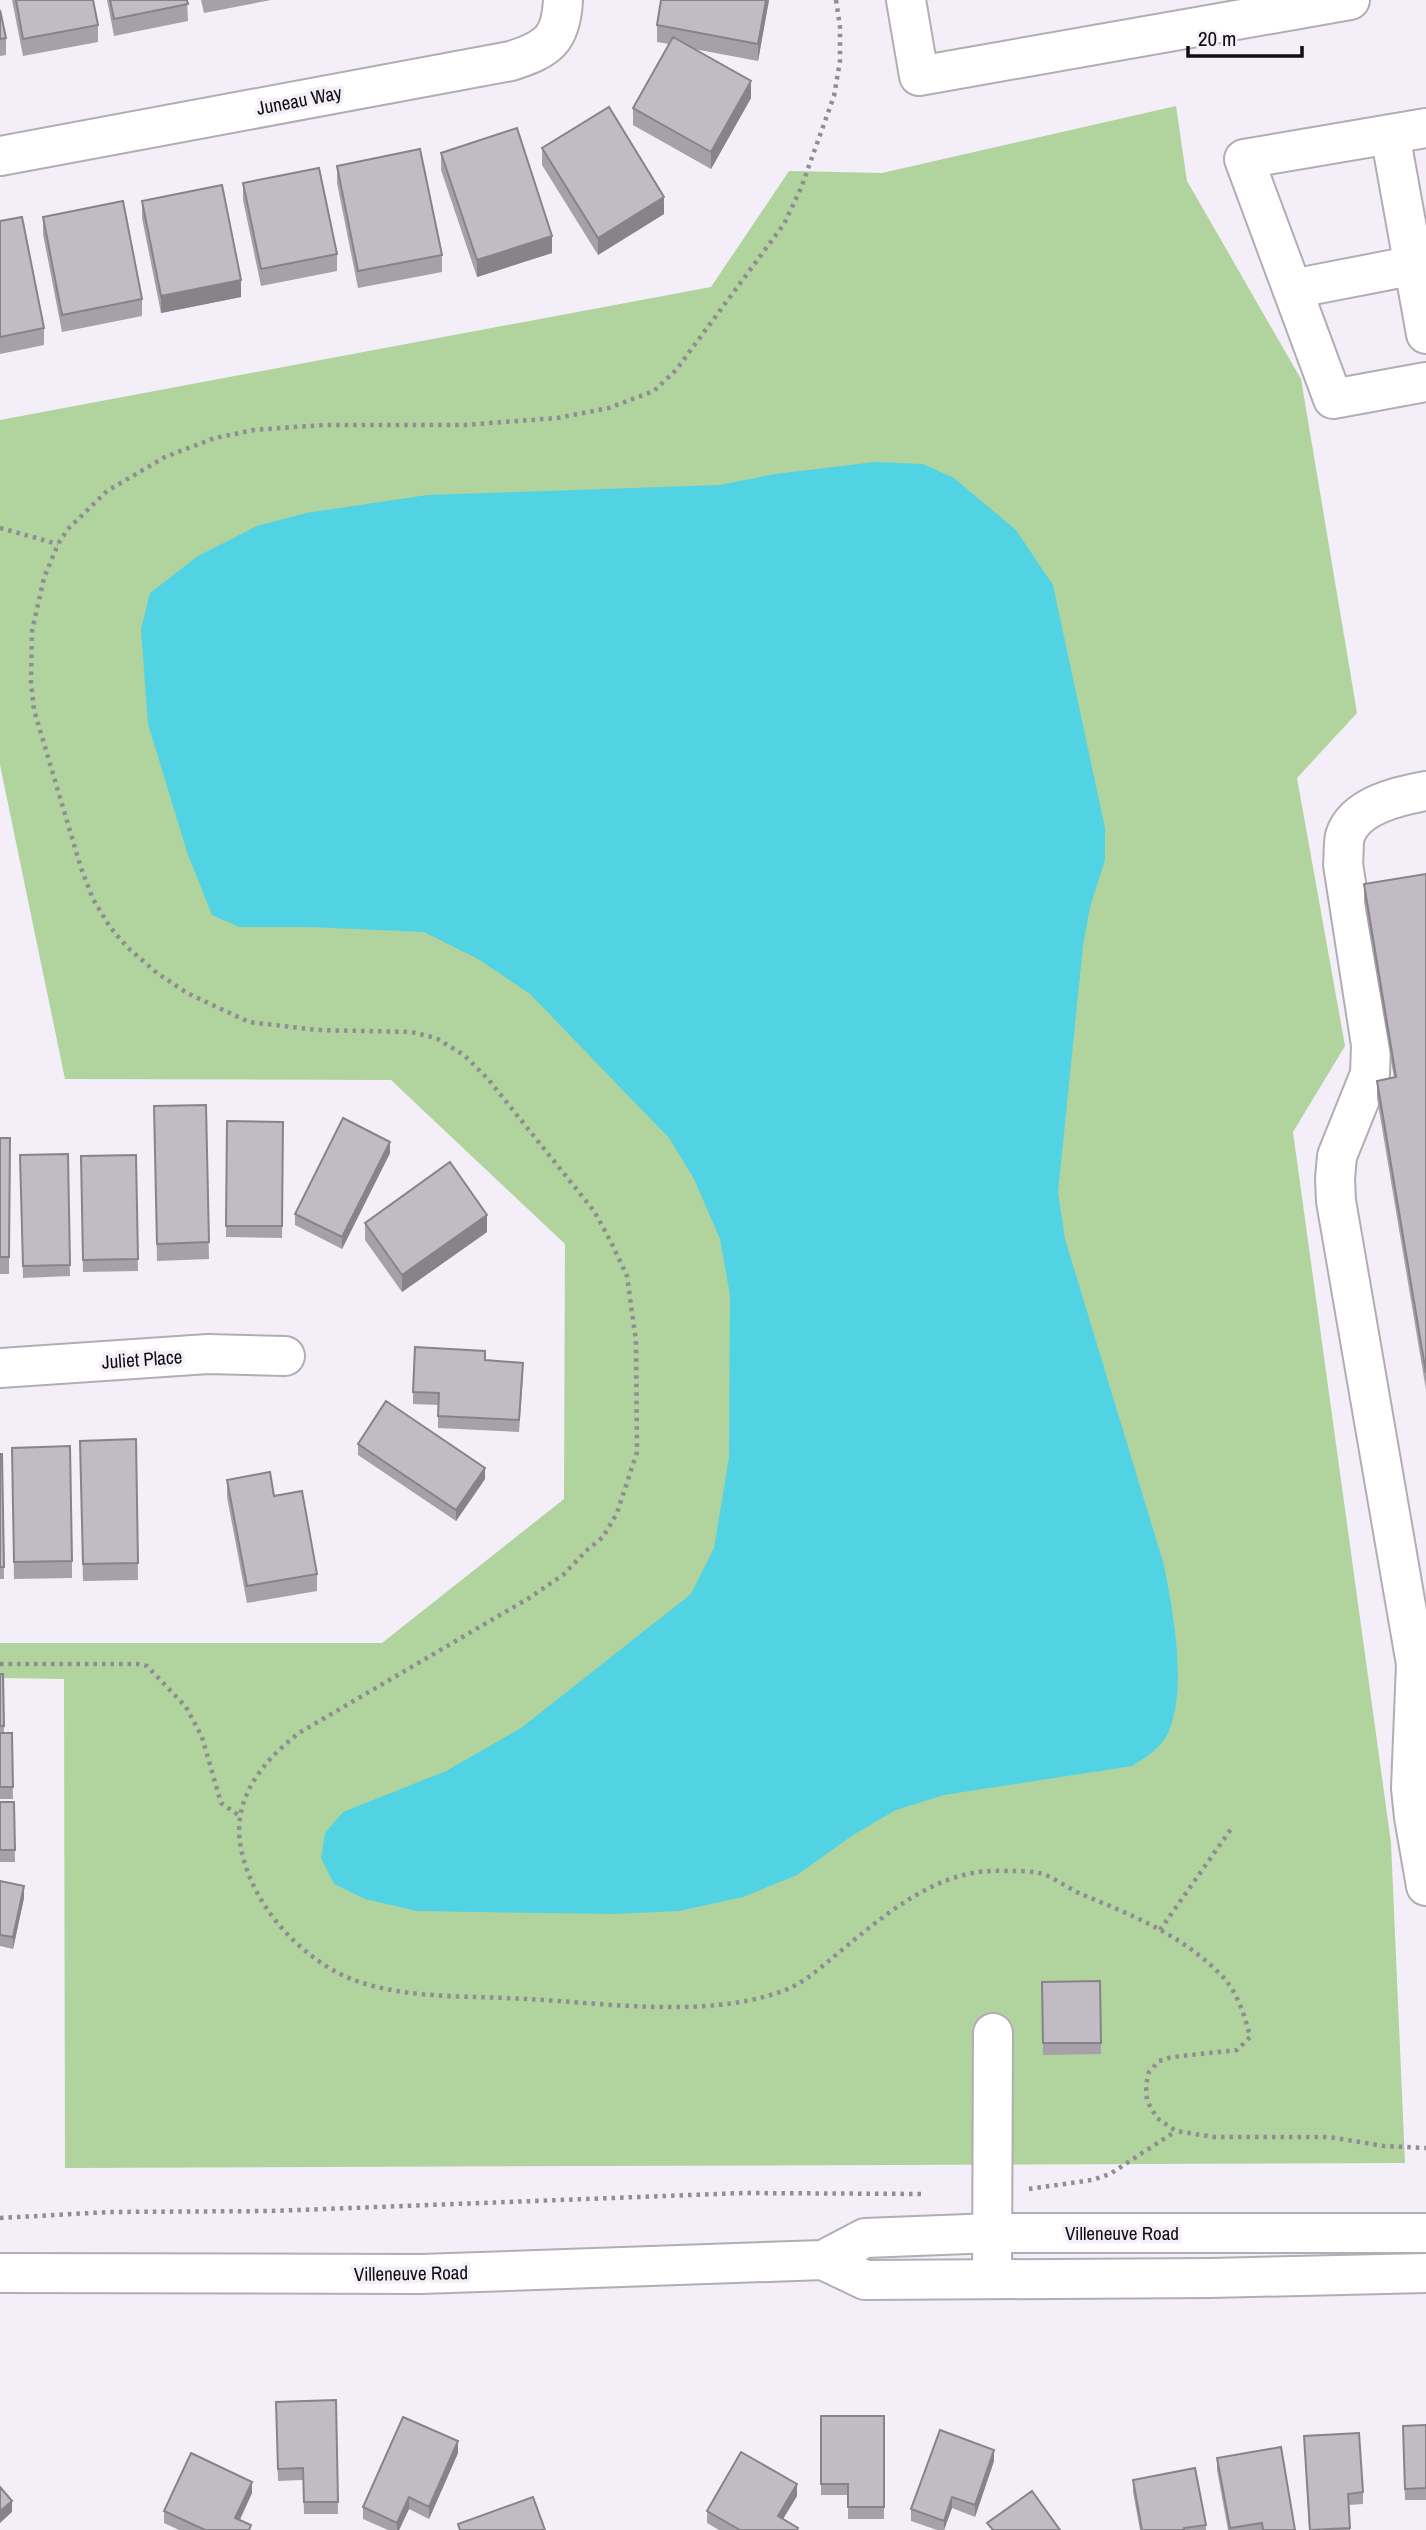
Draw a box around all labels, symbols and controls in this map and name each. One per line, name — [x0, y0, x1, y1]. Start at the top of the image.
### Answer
scale bar — [1188, 14, 1302, 58]
text: 20 m — [1198, 24, 1236, 53]
street label: Juneau Way — [254, 79, 344, 121]
street label: Juliet Place — [101, 1343, 183, 1375]
street label: Villeneuve Road — [1065, 2220, 1179, 2246]
street label: Villeneuve Road — [354, 2259, 468, 2287]

